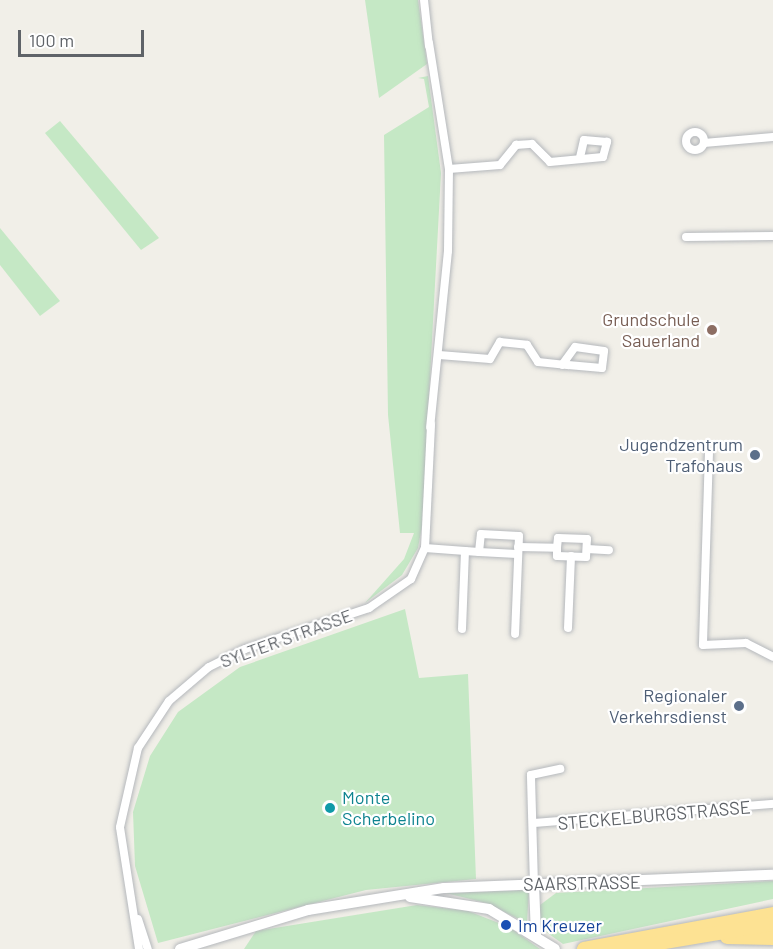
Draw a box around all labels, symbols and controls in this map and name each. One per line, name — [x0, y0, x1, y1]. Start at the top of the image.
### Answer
scale bar — [21, 18, 147, 56]
text: 100 m — [29, 29, 74, 51]
place label: Grundschule Sauerland — [602, 309, 700, 352]
marker: Grundschule Sauerland — [705, 323, 719, 337]
place label: Jugendzentrum Trafohaus — [619, 434, 743, 476]
marker: Jugendzentrum Trafohaus — [748, 448, 762, 462]
street label: SYLTER STRASSE — [217, 604, 355, 672]
place label: Regionaler Verkehrsdienst — [609, 685, 727, 728]
marker: Regionaler Verkehrsdienst — [732, 699, 746, 713]
place label: Monte Scherbelino — [342, 787, 435, 830]
street label: STECKELBURGSTRASSE — [557, 796, 751, 834]
marker: Monte Scherbelino — [323, 801, 337, 815]
street label: SAARSTRASSE — [523, 871, 641, 895]
place label: Im Kreuzer — [518, 914, 602, 936]
marker: Im Kreuzer — [499, 918, 513, 932]

